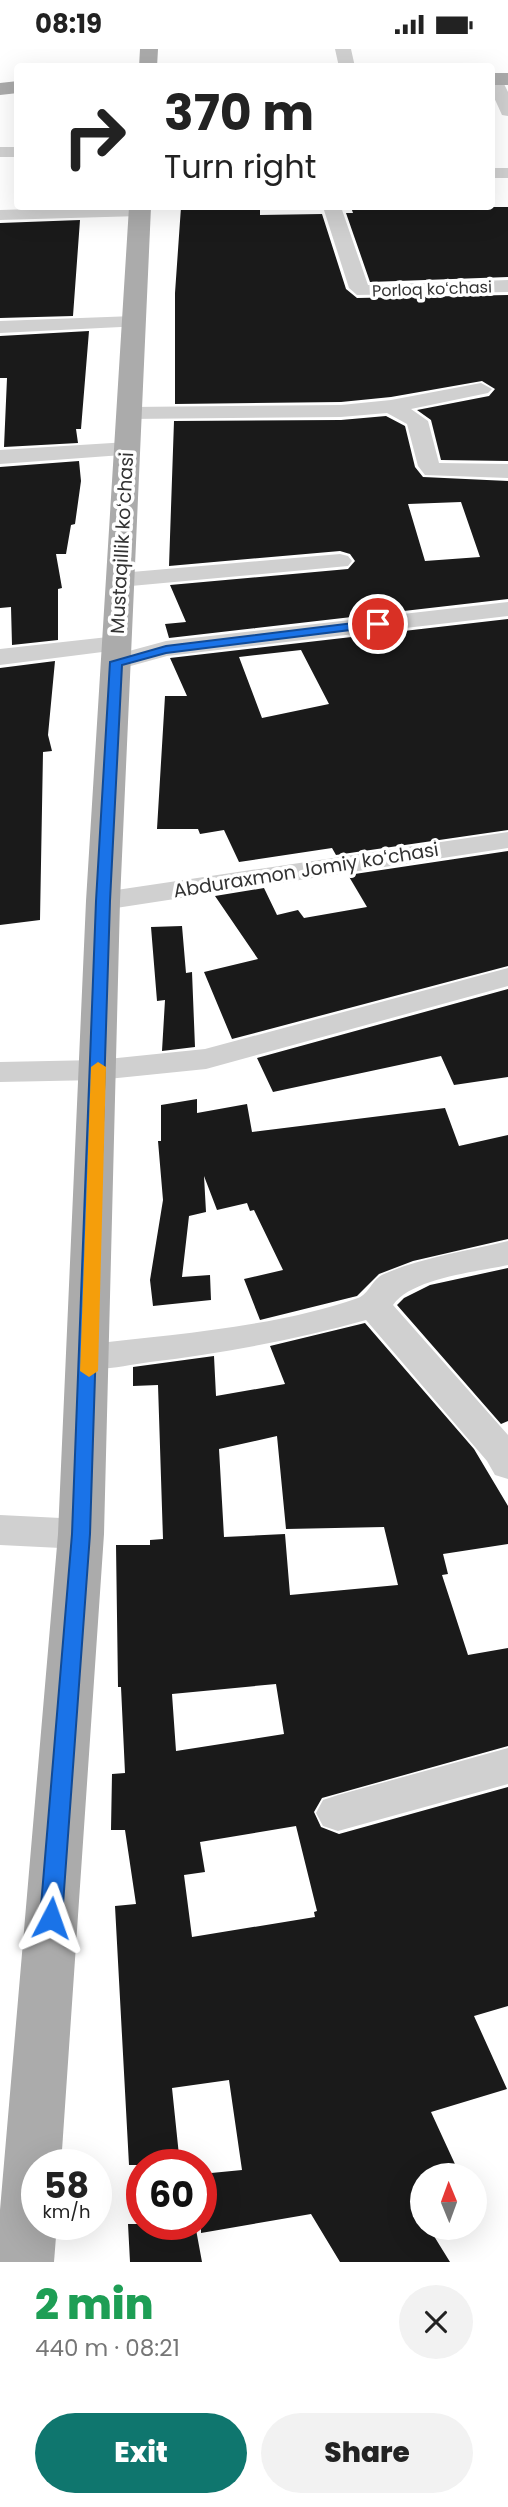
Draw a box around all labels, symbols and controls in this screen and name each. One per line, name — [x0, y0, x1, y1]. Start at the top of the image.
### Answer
text: 08:19 — [35, 6, 102, 42]
text: 370 m — [164, 79, 314, 147]
icon: right — [49, 91, 140, 182]
text: Turn right — [164, 144, 316, 189]
street label: Porloq koʻchasi — [372, 275, 492, 303]
street label: Mustaqillik koʻchasi — [104, 451, 140, 635]
pin — [348, 594, 408, 654]
icon: arrive — [359, 605, 397, 643]
street label: Abduraxmon Jomiy koʻchasi — [171, 836, 441, 904]
position arrow — [14, 1881, 88, 1955]
speed limit sign: 60 — [126, 2149, 217, 2240]
text: 58 — [44, 2161, 89, 2210]
north arrow — [410, 2163, 486, 2240]
map controls — [410, 2163, 487, 2240]
text: km/h — [43, 2199, 90, 2224]
text: 2 min — [35, 2275, 153, 2334]
button: close — [399, 2285, 473, 2359]
text: 440 m · 08:21 — [35, 2332, 180, 2364]
button: Exit — [35, 2413, 247, 2493]
button: Share — [261, 2413, 473, 2493]

